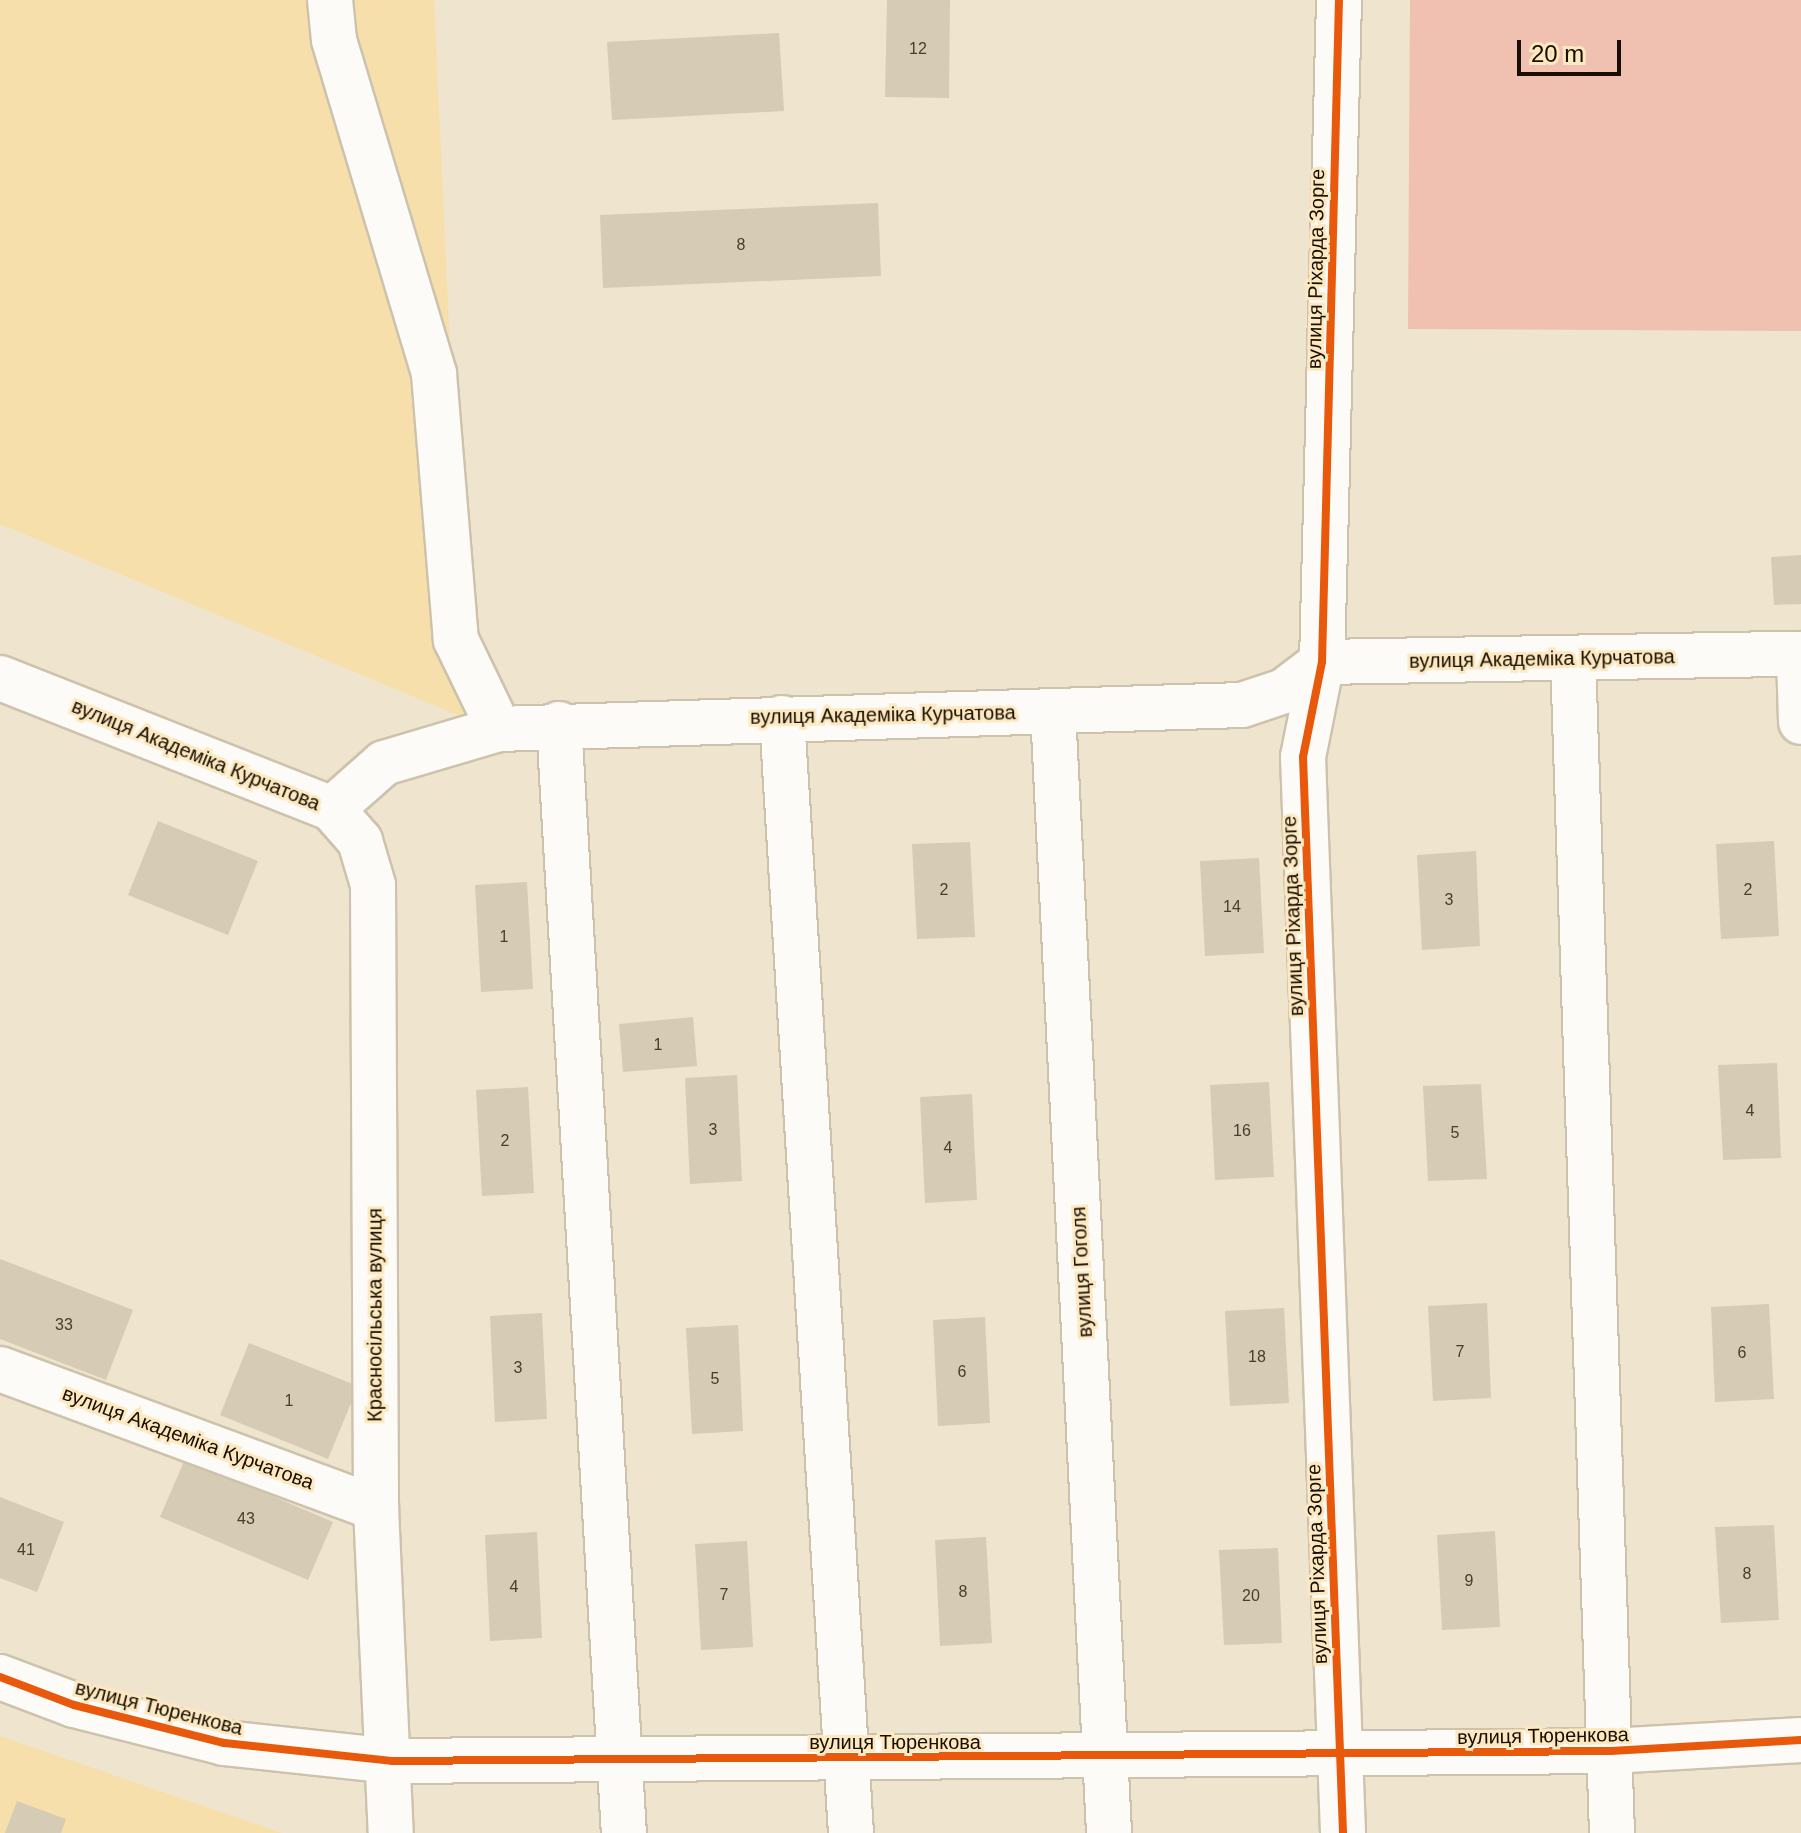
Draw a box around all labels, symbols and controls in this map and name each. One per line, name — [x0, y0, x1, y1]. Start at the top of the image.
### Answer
scale bar — [1521, 24, 1625, 74]
house number: 12 — [909, 39, 927, 59]
text: 20 m — [1531, 40, 1584, 67]
street label: вулиця Ріхарда Зорге — [1302, 169, 1330, 369]
house number: 8 — [737, 235, 745, 255]
street label: вулиця Академіка Курчатова — [1409, 645, 1675, 673]
street label: вулиця Академіка Курчатова — [68, 694, 324, 816]
street label: вулиця Академіка Курчатова — [750, 701, 1016, 729]
street label: вулиця Ріхарда Зорге — [1278, 815, 1308, 1017]
house number: 2 — [940, 880, 948, 900]
house number: 2 — [1744, 880, 1752, 900]
house number: 3 — [1445, 890, 1453, 910]
house number: 14 — [1223, 897, 1241, 917]
house number: 1 — [500, 927, 508, 947]
house number: 1 — [654, 1035, 662, 1055]
house number: 4 — [1746, 1101, 1754, 1121]
house number: 3 — [709, 1120, 717, 1140]
house number: 16 — [1233, 1121, 1251, 1141]
house number: 5 — [1451, 1123, 1459, 1143]
house number: 2 — [501, 1131, 509, 1151]
house number: 4 — [944, 1138, 952, 1158]
street label: вулиця Гоголя — [1067, 1206, 1097, 1338]
street label: Красносільська вулиця — [363, 1208, 387, 1422]
house number: 33 — [55, 1315, 73, 1335]
house number: 7 — [1456, 1342, 1464, 1362]
house number: 6 — [1738, 1343, 1746, 1363]
house number: 18 — [1248, 1347, 1266, 1367]
house number: 3 — [514, 1358, 522, 1378]
house number: 6 — [958, 1362, 966, 1382]
house number: 5 — [711, 1369, 719, 1389]
street label: вулиця Академіка Курчатова — [59, 1381, 317, 1495]
house number: 1 — [285, 1391, 293, 1411]
street label: вулиця Ріхарда Зорге — [1302, 1463, 1332, 1665]
house number: 43 — [237, 1509, 255, 1529]
house number: 41 — [17, 1540, 35, 1560]
house number: 8 — [1743, 1564, 1751, 1584]
house number: 9 — [1465, 1571, 1473, 1591]
house number: 4 — [510, 1577, 518, 1597]
house number: 8 — [959, 1582, 967, 1602]
house number: 7 — [720, 1585, 728, 1605]
house number: 20 — [1242, 1586, 1260, 1606]
street label: вулиця Тюренкова — [73, 1676, 245, 1740]
street label: вулиця Тюренкова — [1457, 1723, 1629, 1749]
street label: вулиця Тюренкова — [809, 1730, 981, 1754]

